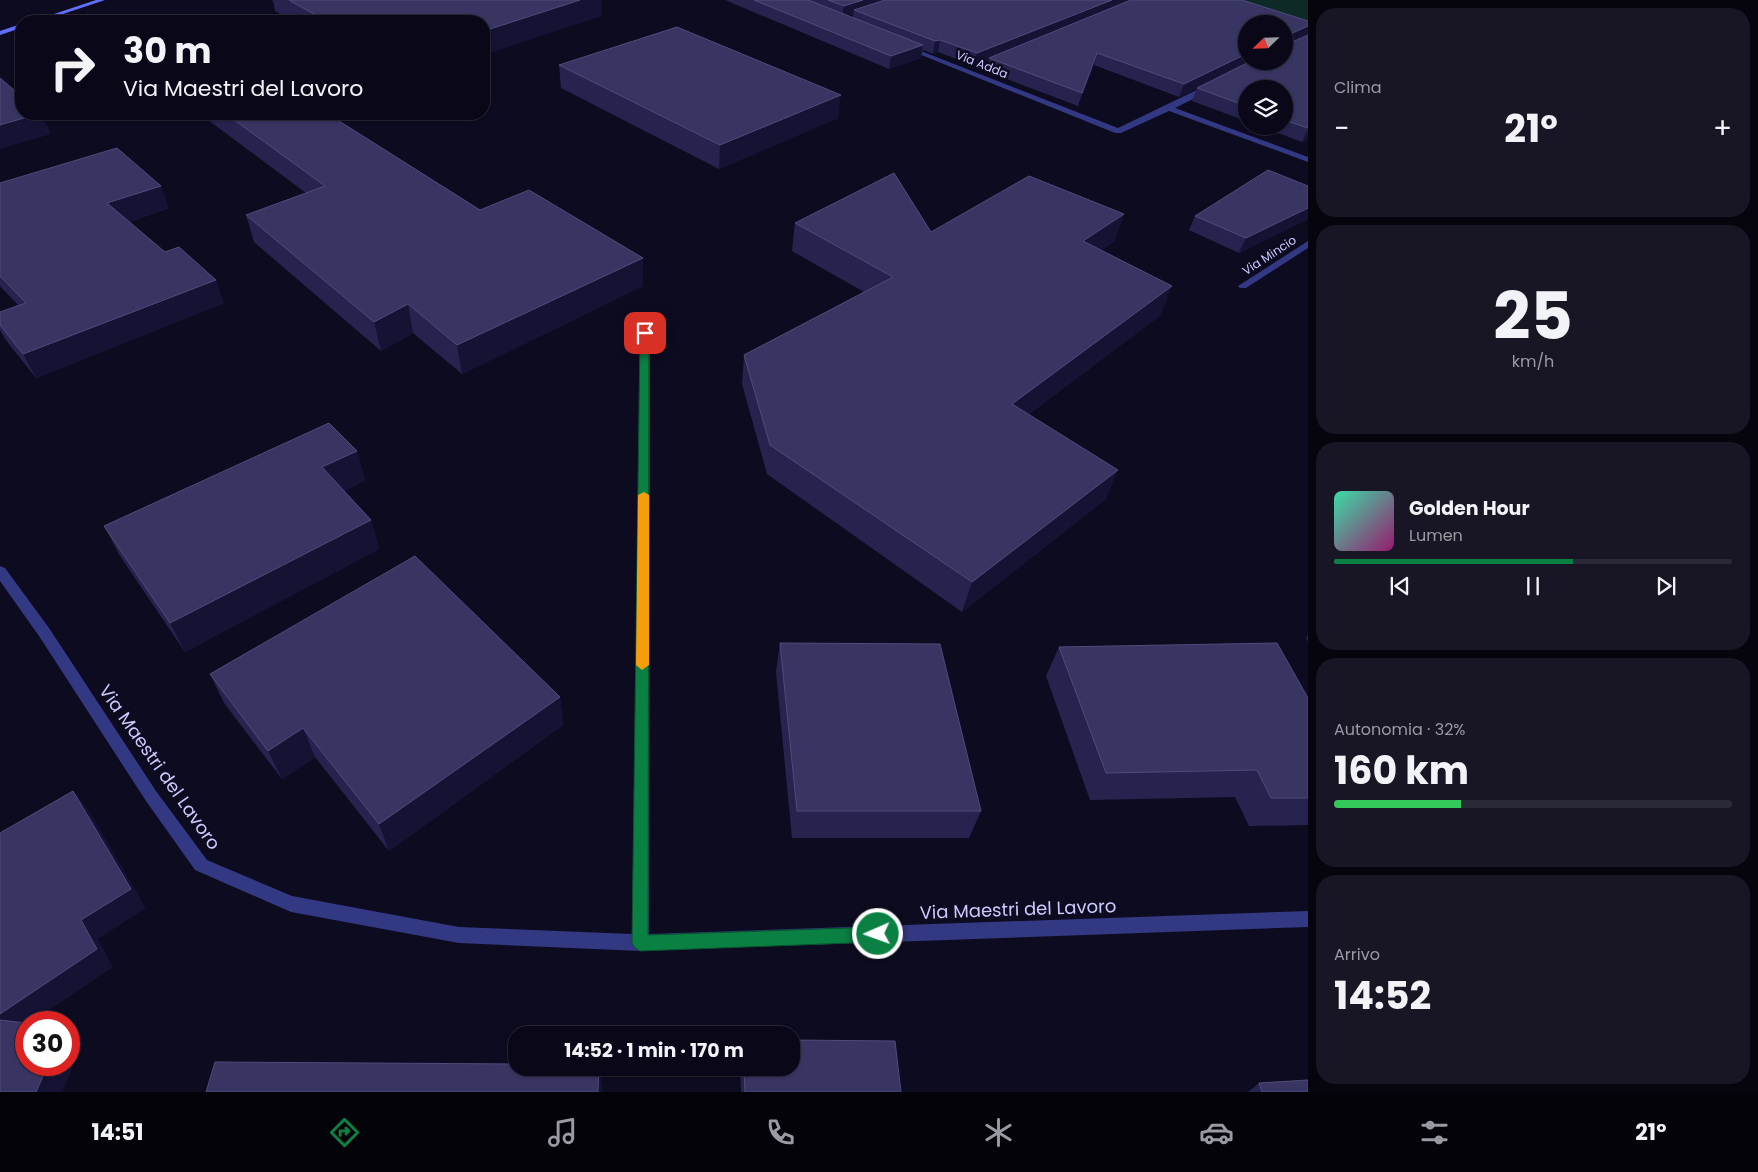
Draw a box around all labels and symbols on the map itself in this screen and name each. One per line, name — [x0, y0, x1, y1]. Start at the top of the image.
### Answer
north arrow — [1238, 15, 1292, 70]
street label: Via Adda — [953, 46, 1011, 82]
street label: Via Mincio — [1239, 231, 1300, 279]
pin — [624, 312, 666, 354]
street label: Via Maestri del Lavoro — [93, 679, 227, 855]
street label: Via Maestri del Lavoro — [919, 893, 1117, 925]
position arrow — [851, 907, 903, 959]
speed limit sign: 30 — [15, 1011, 80, 1076]

